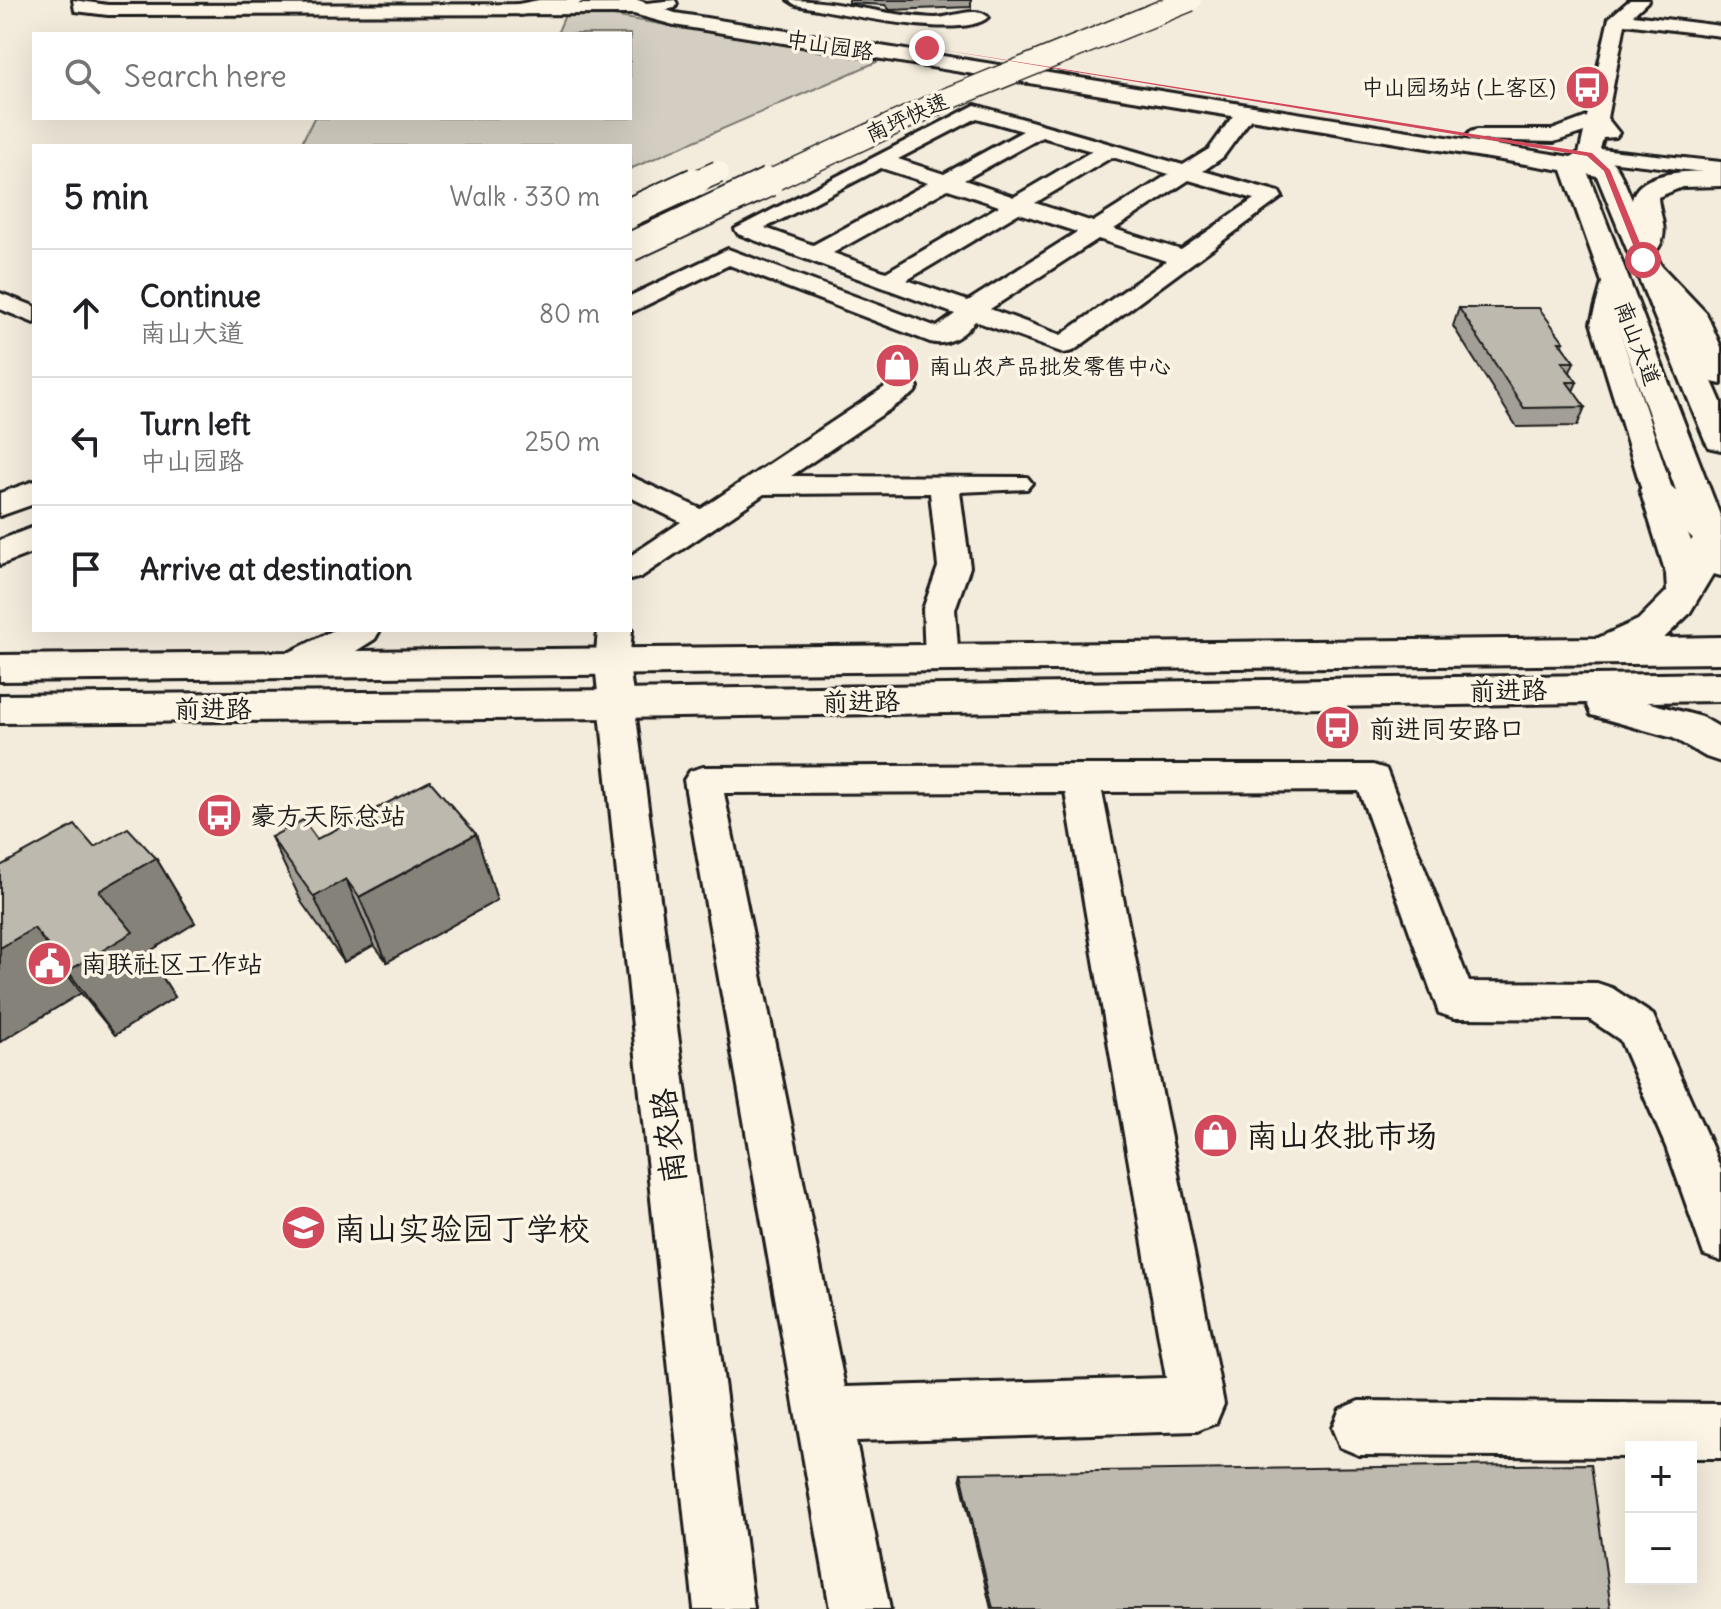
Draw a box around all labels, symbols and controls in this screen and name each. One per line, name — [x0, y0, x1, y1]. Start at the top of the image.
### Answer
street label: 中山园路 — [784, 24, 876, 66]
route end — [909, 30, 945, 66]
search box — [32, 32, 632, 120]
icon: search — [60, 54, 104, 98]
text: Search here — [124, 57, 287, 95]
bus stop icon: 中山园场站 (上客区) — [1563, 63, 1611, 111]
place label: 中山园场站 (上客区) — [1361, 73, 1556, 101]
street label: 南坪快速 — [861, 86, 953, 148]
text: 5 min — [64, 175, 149, 218]
text: Walk · 330 m — [450, 180, 600, 213]
route start — [1625, 242, 1661, 278]
text: Continue — [140, 277, 261, 315]
icon: ahead — [64, 291, 108, 335]
text: 80 m — [539, 297, 600, 330]
street label: 南山大道 — [1609, 297, 1667, 389]
text: 南山大道 — [140, 316, 244, 349]
shop icon: 南山农产品批发零售中心 — [874, 342, 922, 390]
place label: 南山农产品批发零售中心 — [929, 352, 1171, 380]
text: Turn left — [140, 405, 251, 443]
icon: left — [64, 419, 108, 463]
text: 250 m — [525, 425, 600, 458]
text: 中山园路 — [140, 444, 244, 477]
icon: arrive — [64, 547, 108, 591]
text: Arrive at destination — [140, 550, 412, 588]
street label: 前进路 — [1469, 673, 1547, 707]
street label: 前进路 — [822, 684, 900, 718]
street label: 前进路 — [174, 692, 252, 725]
bus stop icon: 前进同安路口 — [1314, 704, 1362, 752]
place label: 前进同安路口 — [1369, 712, 1525, 745]
bus stop icon: 豪方天际总站 — [195, 791, 243, 839]
place label: 豪方天际总站 — [250, 799, 406, 832]
public building icon: 南联社区工作站 — [26, 939, 74, 987]
place label: 南联社区工作站 — [81, 947, 263, 980]
street label: 南农路 — [642, 1086, 694, 1186]
shop icon: 南山农批市场 — [1191, 1111, 1239, 1159]
place label: 南山农批市场 — [1246, 1115, 1438, 1156]
school or university icon: 南山实验园丁学校 — [279, 1204, 327, 1252]
place label: 南山实验园丁学校 — [334, 1208, 590, 1249]
map controls — [1625, 1441, 1697, 1585]
button: + — [1625, 1441, 1697, 1513]
button: − — [1625, 1513, 1697, 1585]

